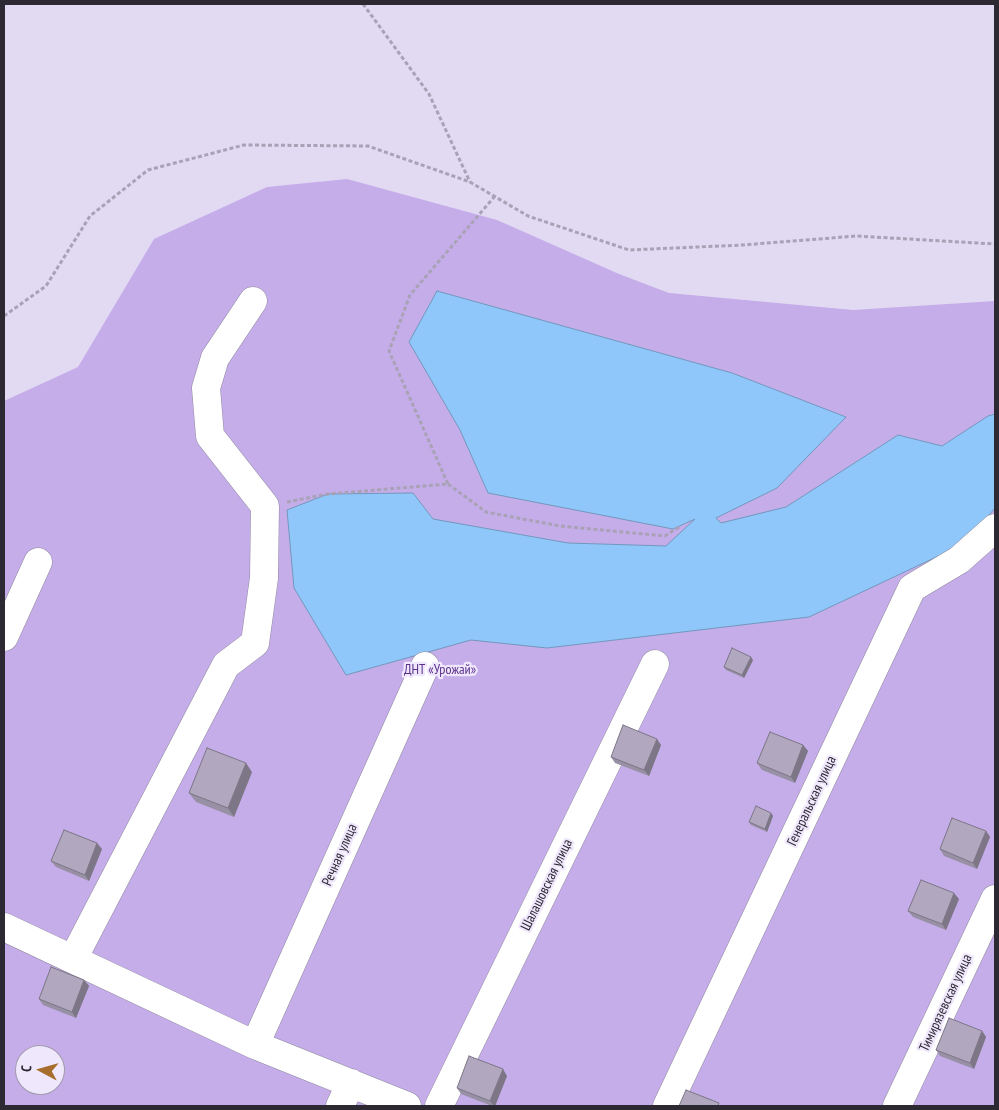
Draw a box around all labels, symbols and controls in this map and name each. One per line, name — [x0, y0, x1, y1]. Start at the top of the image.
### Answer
park label: ДНТ «Урожай» — [404, 662, 476, 678]
street label: Генеральская улица — [784, 753, 840, 849]
street label: Речная улица — [319, 821, 361, 889]
street label: Шалашовская улица — [518, 836, 576, 934]
street label: Тимирязевская улица — [916, 952, 976, 1054]
north arrow — [15, 1045, 65, 1095]
text: С — [17, 1064, 35, 1073]

